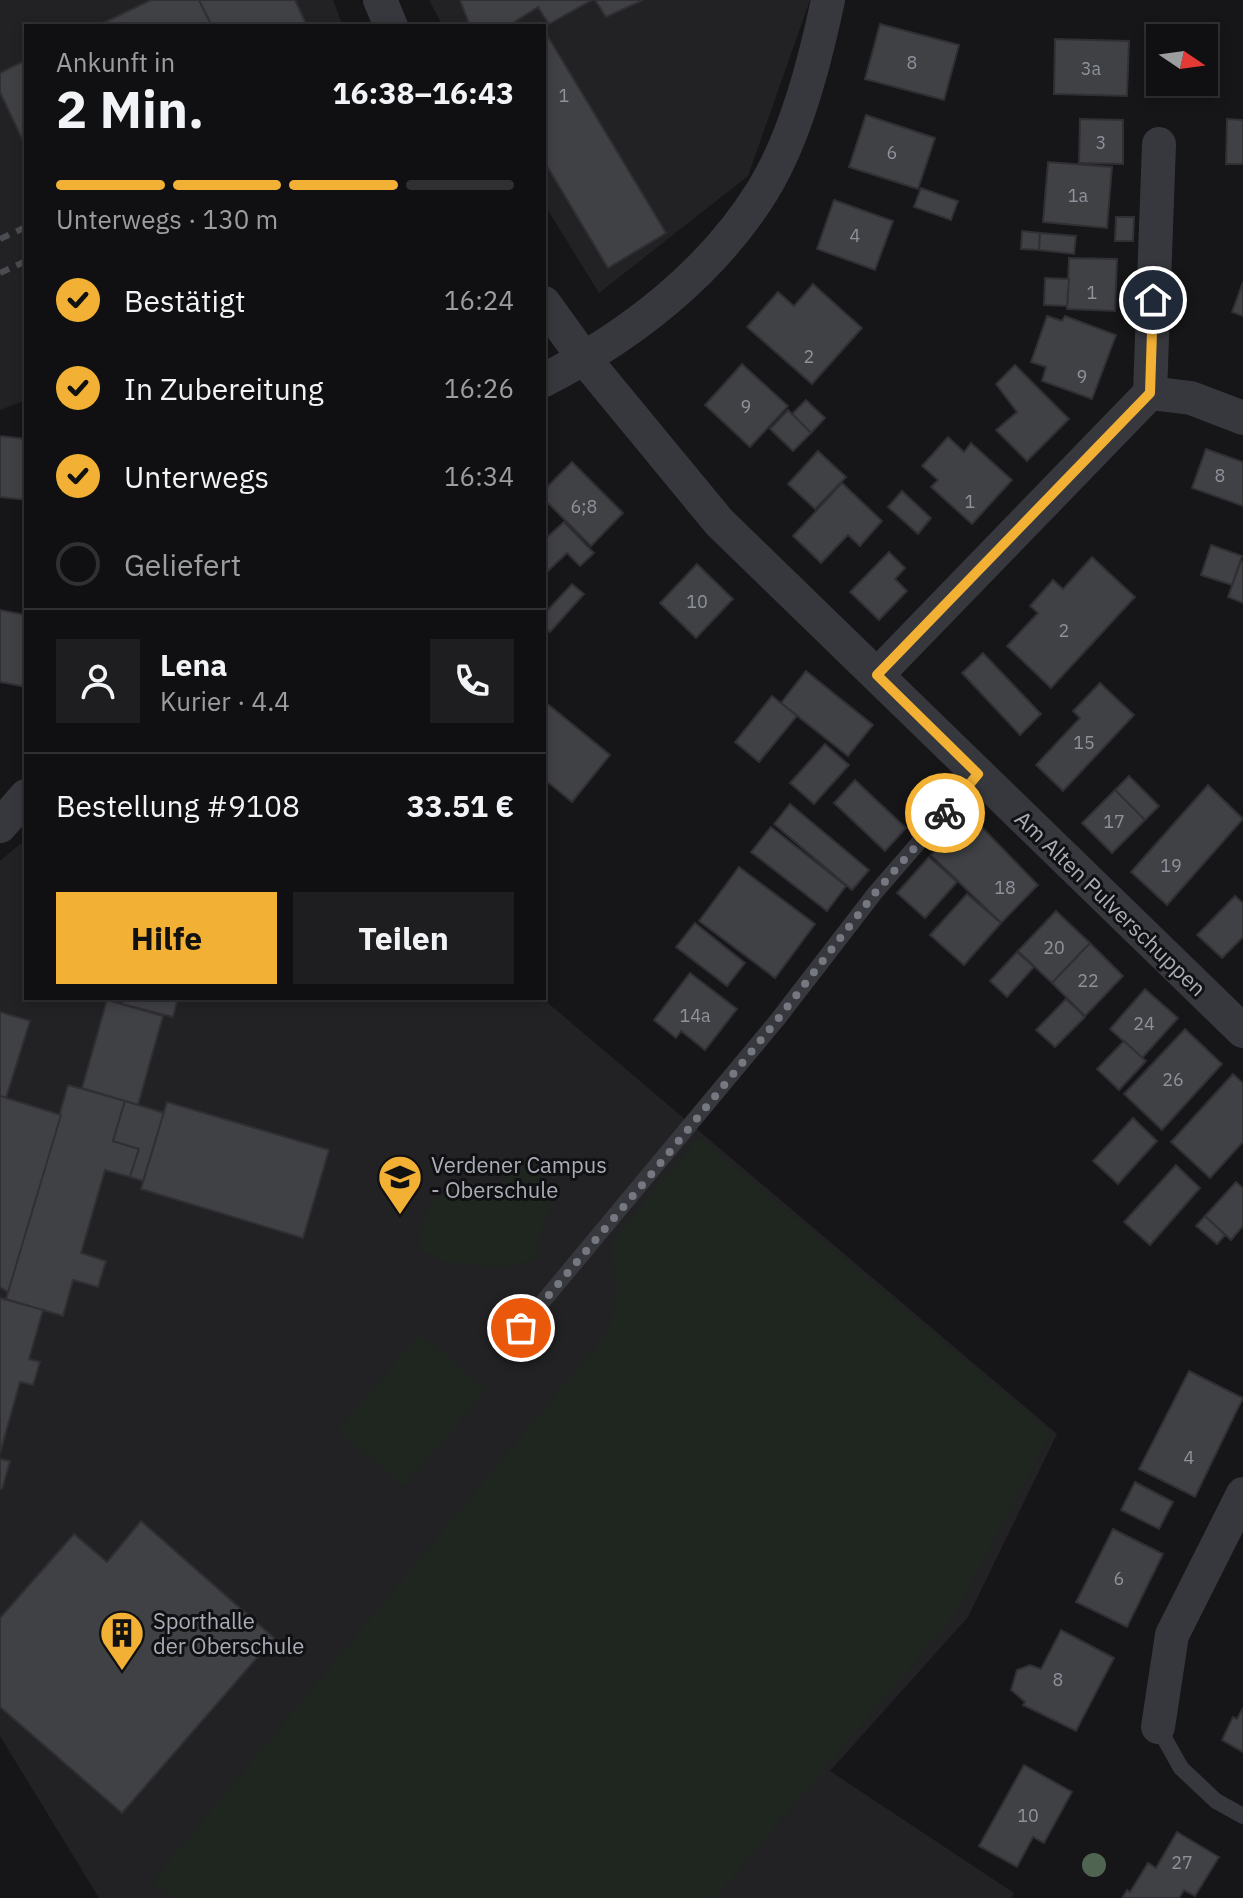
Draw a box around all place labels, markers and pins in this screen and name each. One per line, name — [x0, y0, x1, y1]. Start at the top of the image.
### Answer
pin — [1119, 266, 1187, 334]
place label: Verdener Campus - Oberschule — [431, 1150, 607, 1204]
school or university icon: Verdener Campus - Oberschule — [376, 1153, 424, 1216]
pin — [487, 1294, 555, 1362]
place label: Sporthalle der Oberschule — [153, 1606, 304, 1660]
building icon: Sporthalle der Oberschule — [98, 1609, 146, 1672]

